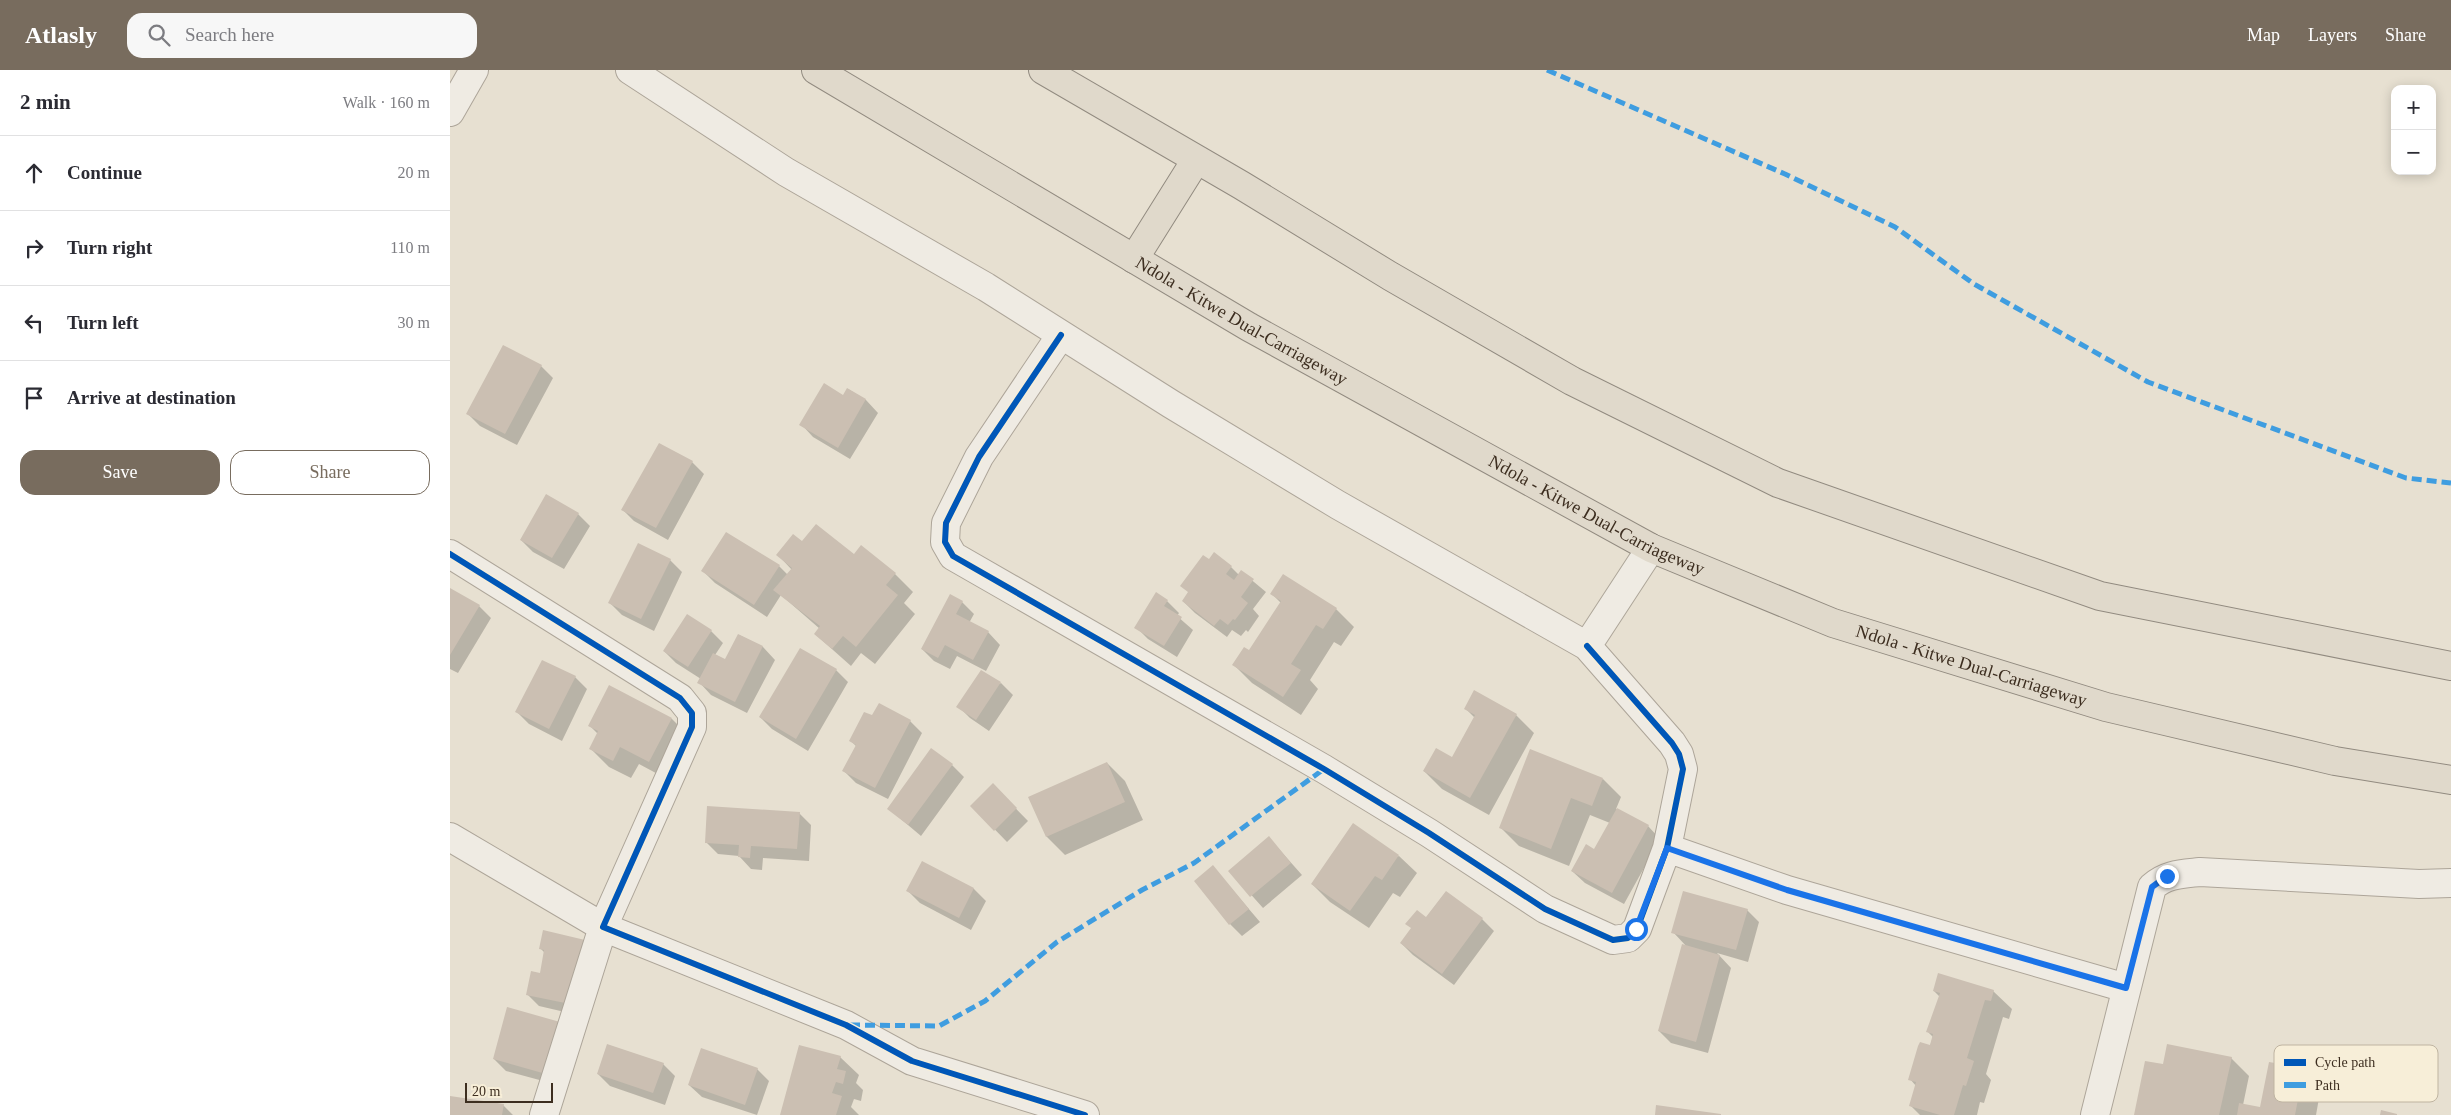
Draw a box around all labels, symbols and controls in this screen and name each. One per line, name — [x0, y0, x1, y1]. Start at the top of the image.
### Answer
search box — [127, 13, 477, 58]
icon: search — [145, 21, 173, 49]
text: Atlasly — [25, 22, 97, 48]
text: Search here — [185, 24, 274, 45]
text: Map — [2247, 25, 2280, 45]
text: Layers — [2308, 25, 2357, 45]
text: Share — [2385, 25, 2426, 45]
map controls — [2391, 85, 2436, 175]
button: + — [2391, 85, 2436, 130]
text: 2 min — [20, 90, 71, 114]
text: Walk · 160 m — [343, 94, 430, 111]
button: − — [2391, 130, 2436, 175]
icon: ahead — [20, 159, 48, 187]
text: Continue — [67, 162, 142, 183]
text: 20 m — [398, 164, 430, 181]
icon: right — [20, 234, 48, 262]
text: Turn right — [67, 237, 152, 258]
text: 110 m — [390, 239, 430, 256]
street label: Ndola - Kitwe Dual-Carriageway — [1132, 252, 1351, 389]
icon: left — [20, 309, 48, 337]
text: Turn left — [67, 312, 139, 333]
text: 30 m — [398, 314, 430, 331]
icon: arrive — [20, 384, 48, 412]
text: Arrive at destination — [67, 387, 236, 408]
button: Save — [20, 450, 220, 495]
button: Share — [230, 450, 430, 495]
street label: Ndola - Kitwe Dual-Carriageway — [1485, 451, 1708, 579]
street label: Ndola - Kitwe Dual-Carriageway — [1854, 621, 2089, 711]
route end — [2156, 865, 2179, 888]
route start — [1625, 918, 1648, 941]
legend — [2274, 1045, 2438, 1102]
text: Cycle path — [2315, 1055, 2375, 1070]
text: Path — [2315, 1078, 2340, 1093]
scale bar — [465, 1080, 552, 1103]
text: 20 m — [472, 1084, 500, 1099]

